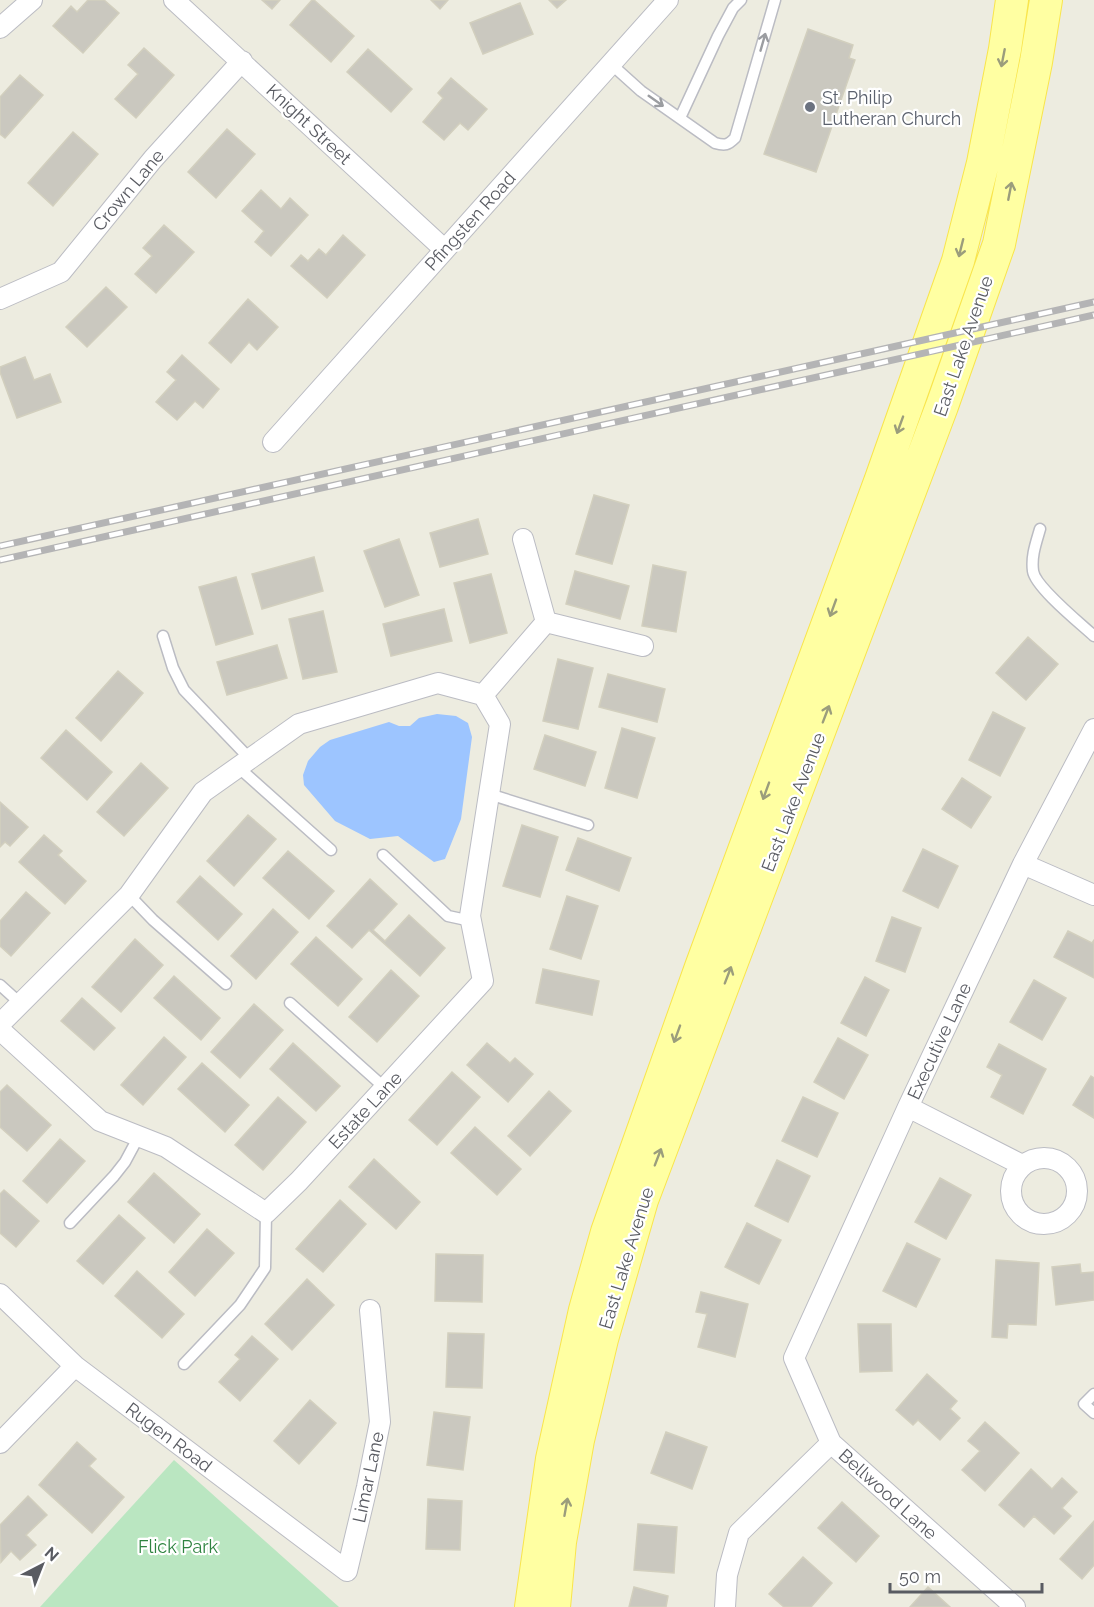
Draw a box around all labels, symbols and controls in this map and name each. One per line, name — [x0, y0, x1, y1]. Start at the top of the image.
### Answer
one-way arrow — [758, 33, 769, 52]
one-way arrow — [998, 48, 1009, 67]
street label: Knight Street — [262, 79, 356, 169]
place label: St. Philip Lutheran Church — [822, 87, 961, 129]
one-way arrow — [647, 95, 663, 107]
marker: St. Philip Lutheran Church — [803, 100, 817, 114]
street label: Crown Lane — [88, 145, 168, 235]
street label: Pfingsten Road — [420, 167, 520, 275]
one-way arrow — [1004, 182, 1016, 201]
one-way arrow — [955, 238, 967, 257]
street label: East Lake Avenue — [929, 273, 997, 419]
one-way arrow — [894, 415, 905, 434]
one-way arrow — [827, 599, 838, 617]
one-way arrow — [822, 705, 833, 723]
street label: East Lake Avenue — [757, 729, 829, 874]
one-way arrow — [759, 782, 770, 800]
one-way arrow — [723, 966, 734, 984]
street label: Executive Lane — [903, 979, 975, 1103]
one-way arrow — [671, 1024, 682, 1043]
street label: Estate Lane — [324, 1067, 406, 1153]
one-way arrow — [653, 1148, 664, 1167]
street label: East Lake Avenue — [594, 1184, 658, 1331]
street label: Rugen Road — [122, 1398, 216, 1476]
street label: Limar Lane — [348, 1429, 388, 1524]
street label: Bellwood Lane — [835, 1444, 942, 1544]
one-way arrow — [561, 1498, 572, 1518]
north arrow — [12, 1535, 72, 1595]
park label: Flick Park — [138, 1536, 219, 1557]
text: N — [41, 1543, 63, 1565]
scale bar — [890, 1556, 1042, 1594]
text: 50 m — [899, 1566, 941, 1587]

